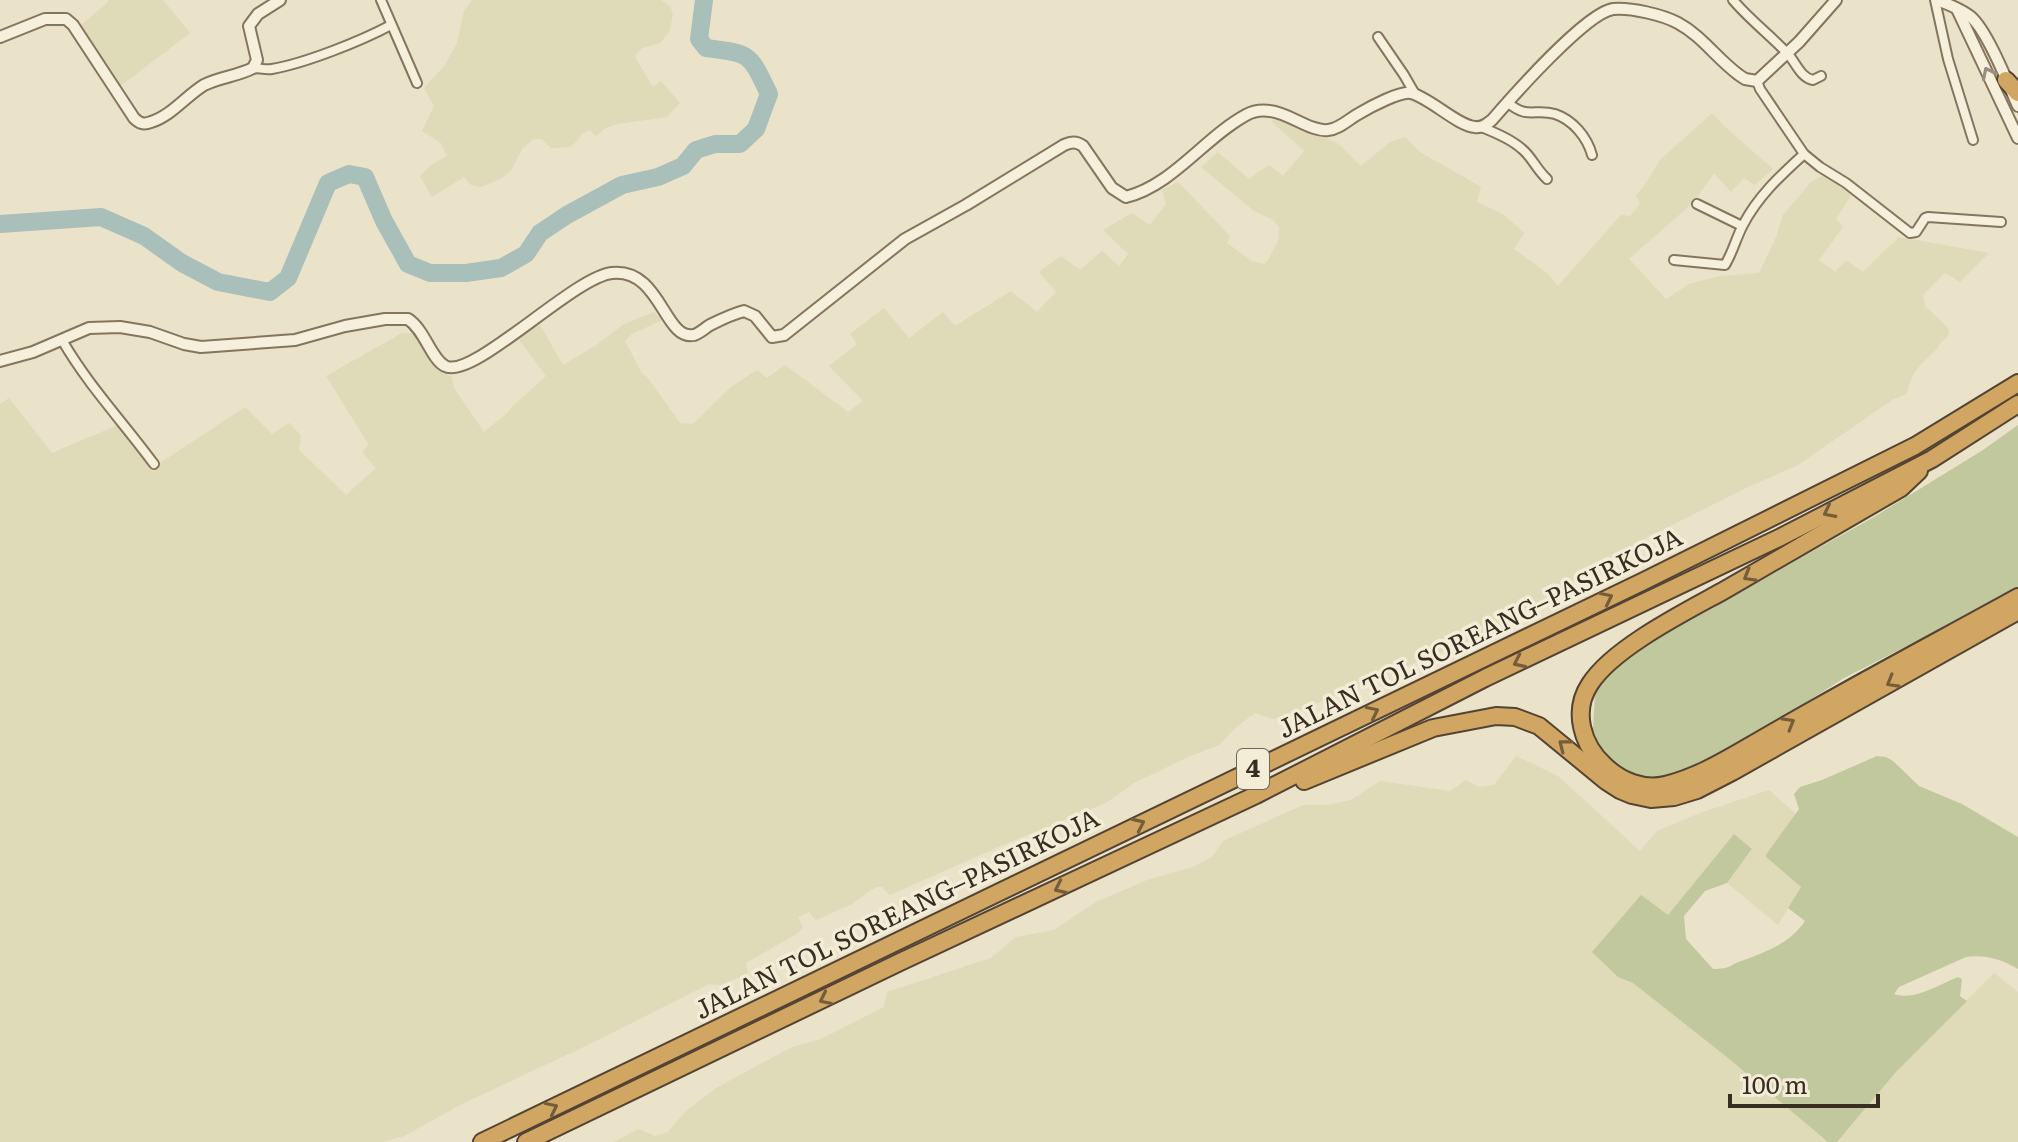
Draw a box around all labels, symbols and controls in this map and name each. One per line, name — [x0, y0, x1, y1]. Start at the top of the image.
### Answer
one-way arrow — [1982, 67, 1998, 82]
one-way arrow — [1822, 502, 1837, 517]
street label: JALAN TOL SOREANG–PASIRKOJA — [1270, 515, 1688, 746]
one-way arrow — [1743, 566, 1758, 582]
one-way arrow — [1599, 592, 1613, 608]
one-way arrow — [1513, 652, 1528, 668]
one-way arrow — [1886, 672, 1901, 688]
one-way arrow — [1365, 706, 1380, 722]
one-way arrow — [1780, 717, 1795, 733]
one-way arrow — [1558, 741, 1573, 755]
road number: 4 — [1237, 749, 1269, 789]
street label: JALAN TOL SOREANG–PASIRKOJA — [687, 796, 1105, 1027]
one-way arrow — [1130, 818, 1145, 834]
one-way arrow — [1053, 878, 1068, 894]
one-way arrow — [818, 989, 833, 1005]
scale bar — [1730, 1058, 1878, 1108]
text: 100 m — [1742, 1066, 1808, 1101]
one-way arrow — [543, 1102, 558, 1118]

